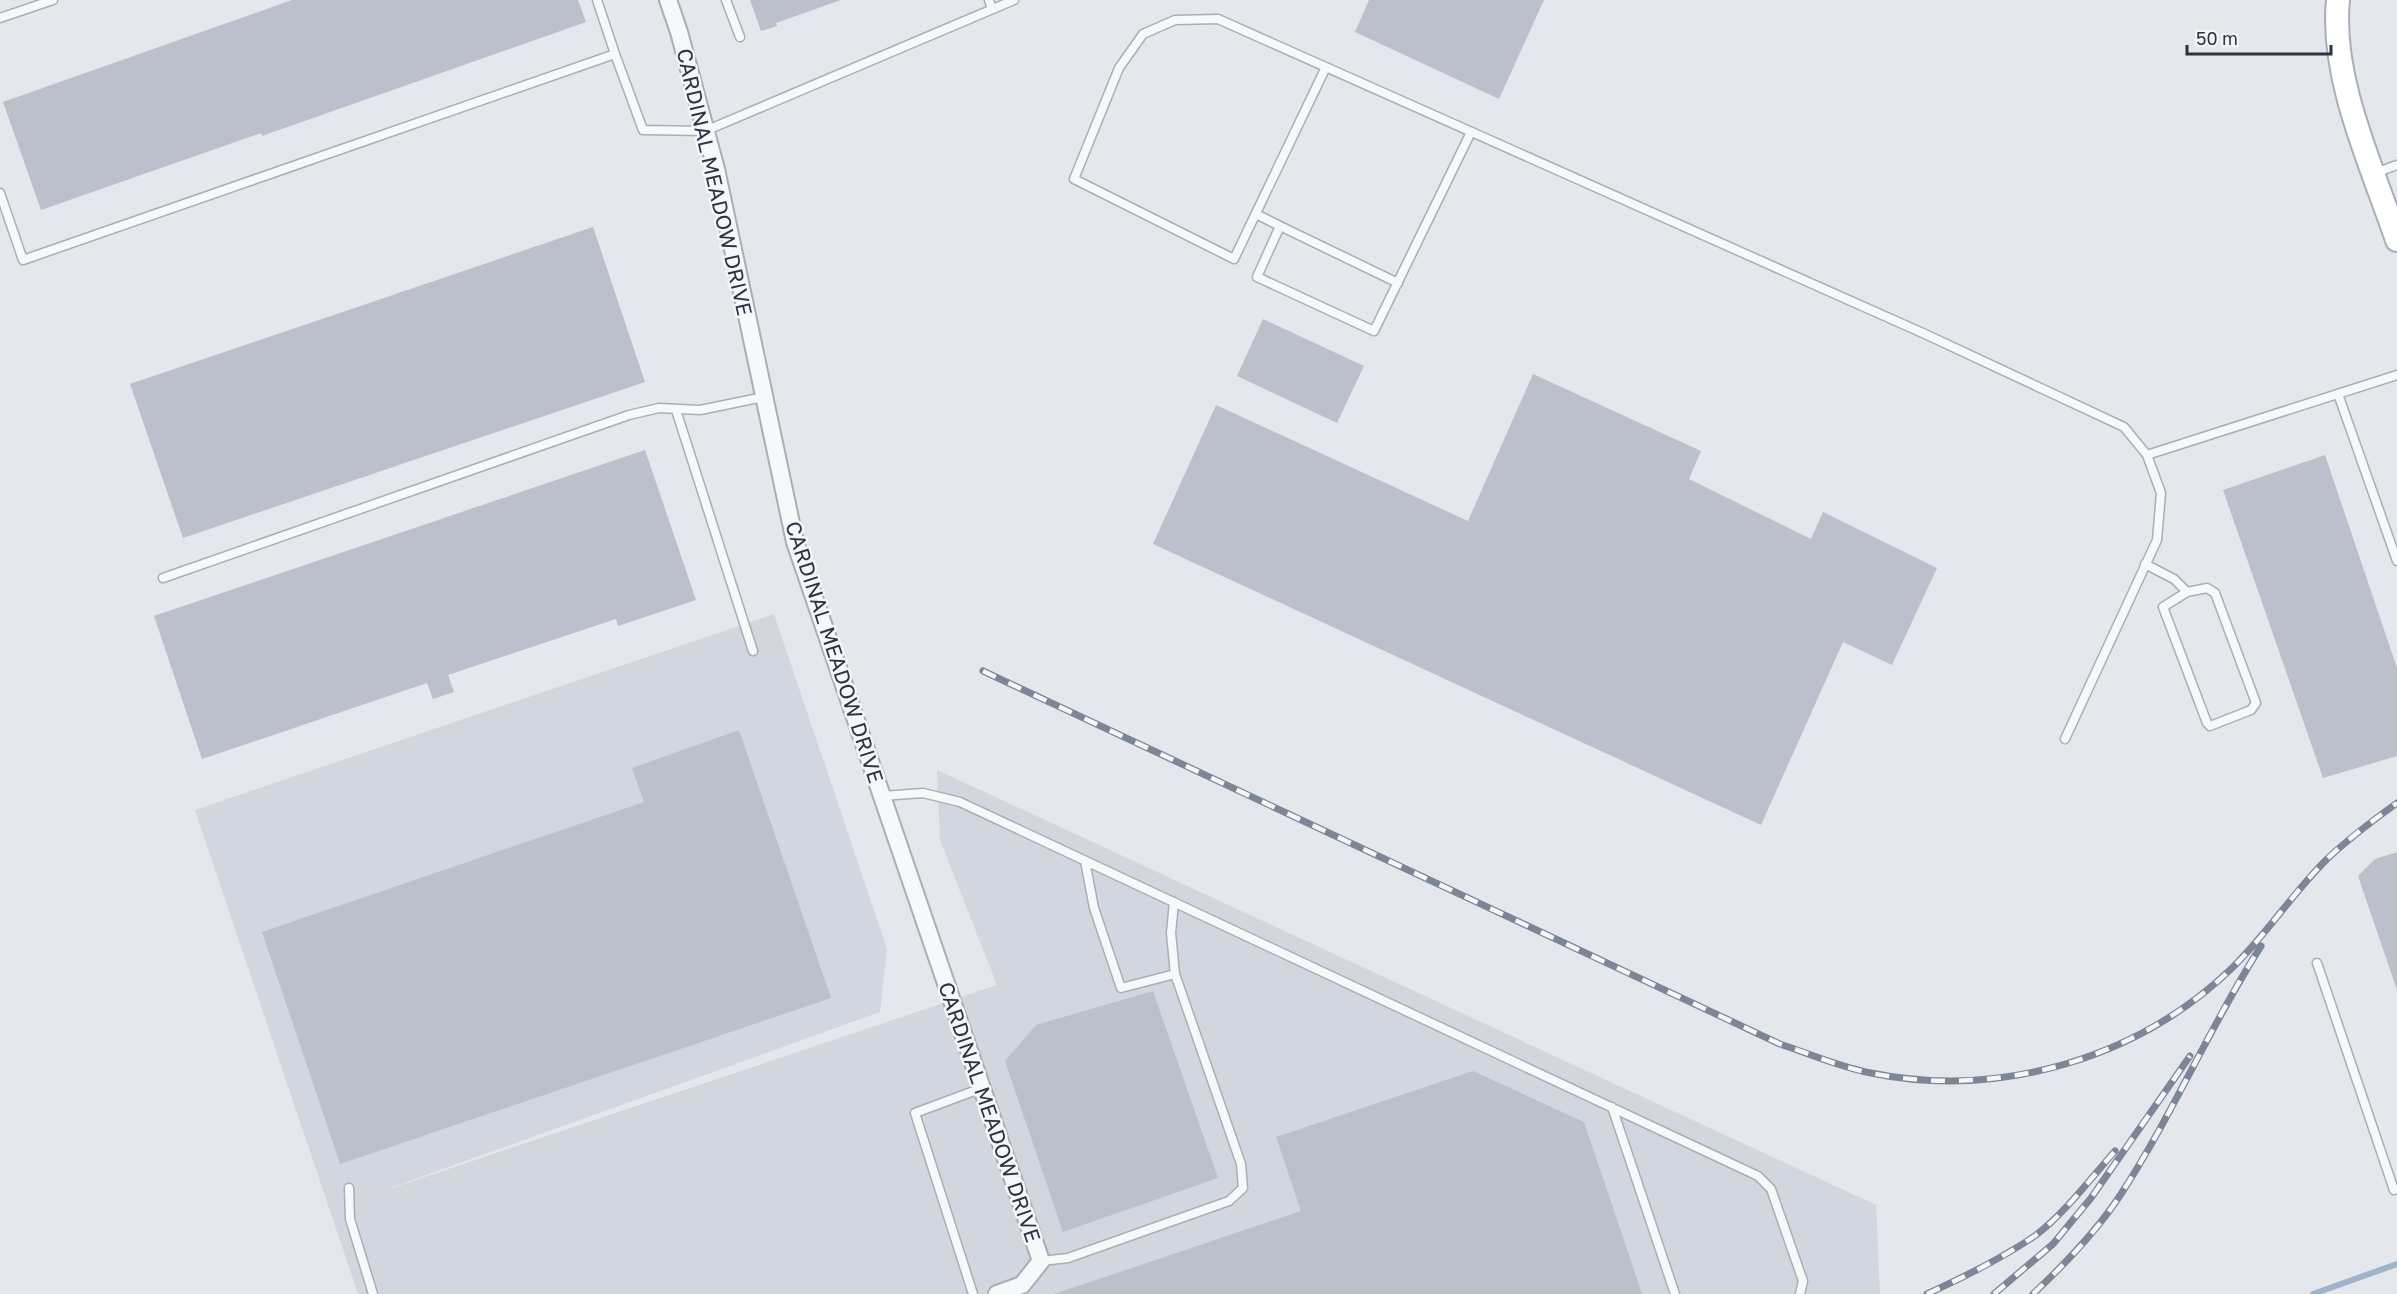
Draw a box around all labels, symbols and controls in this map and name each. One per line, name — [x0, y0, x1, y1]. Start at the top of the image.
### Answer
scale bar — [2187, 18, 2331, 56]
text: 50 m — [2196, 27, 2238, 49]
street label: CARDINAL MEADOW DRIVE — [672, 46, 758, 318]
street label: CARDINAL MEADOW DRIVE — [780, 518, 890, 786]
street label: CARDINAL MEADOW DRIVE — [933, 978, 1047, 1246]

